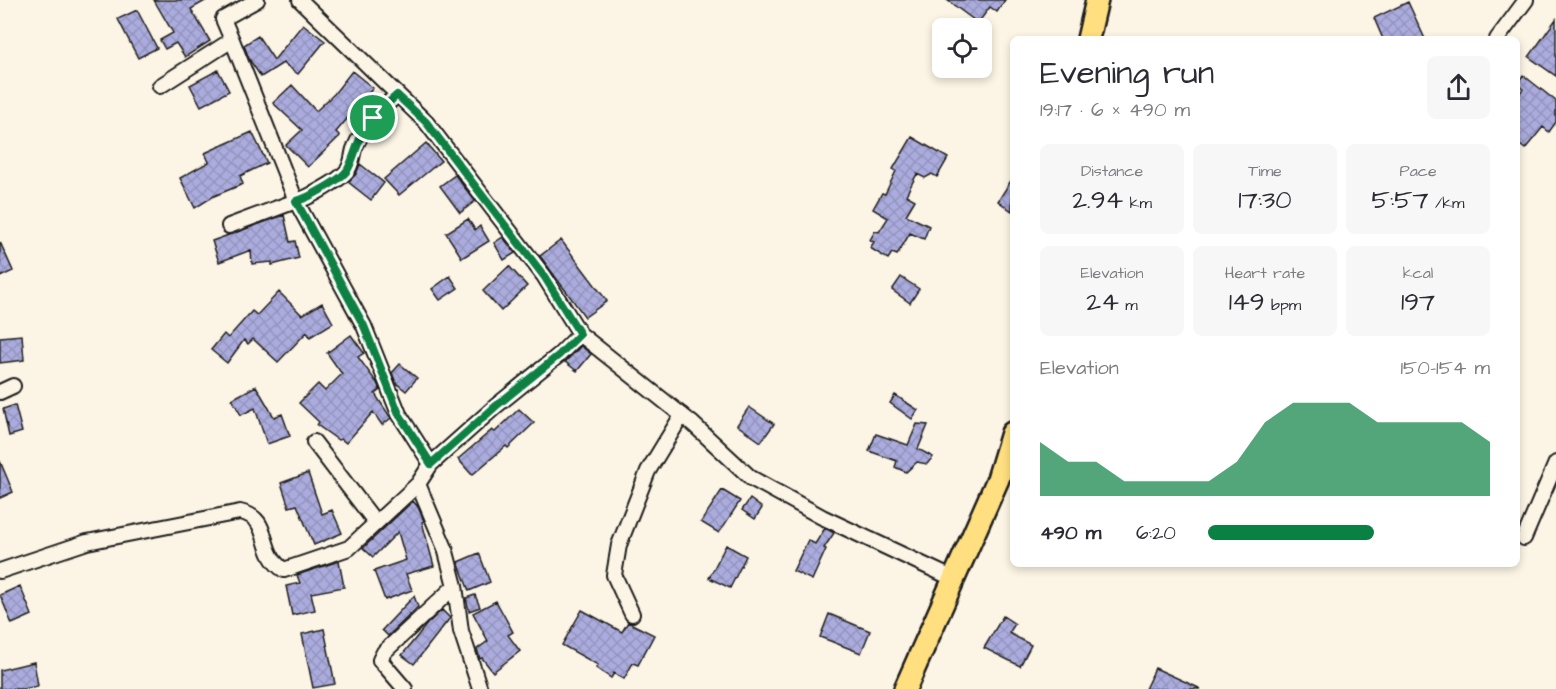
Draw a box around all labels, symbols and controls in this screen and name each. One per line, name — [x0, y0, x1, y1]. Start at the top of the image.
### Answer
map controls — [932, 18, 992, 78]
button: locate — [932, 18, 992, 78]
text: Evening run — [1040, 50, 1214, 96]
button: share — [1427, 56, 1490, 119]
pin — [347, 92, 398, 143]
text: 19:17 · 6 × 490 m — [1040, 96, 1190, 124]
icon: arrive — [356, 101, 389, 134]
text: Distance — [1081, 160, 1143, 182]
text: Time — [1248, 160, 1282, 182]
text: Pace — [1399, 160, 1437, 182]
text: 2.94 — [1072, 182, 1123, 218]
text: 17:30 — [1238, 182, 1292, 218]
text: 5:57 — [1371, 182, 1429, 218]
text: km — [1123, 192, 1152, 214]
text: /km — [1429, 192, 1465, 214]
text: Elevation — [1081, 262, 1143, 284]
text: Heart rate — [1225, 262, 1305, 284]
text: kcal — [1403, 262, 1433, 284]
text: 24 — [1086, 284, 1119, 320]
text: 149 — [1229, 284, 1265, 320]
text: 197 — [1401, 284, 1435, 320]
text: m — [1119, 294, 1138, 316]
text: bpm — [1265, 294, 1301, 316]
text: Elevation — [1040, 354, 1119, 382]
text: 150–154 m — [1401, 354, 1490, 382]
text: 490 m — [1040, 519, 1101, 547]
text: 6:20 — [1136, 519, 1176, 547]

